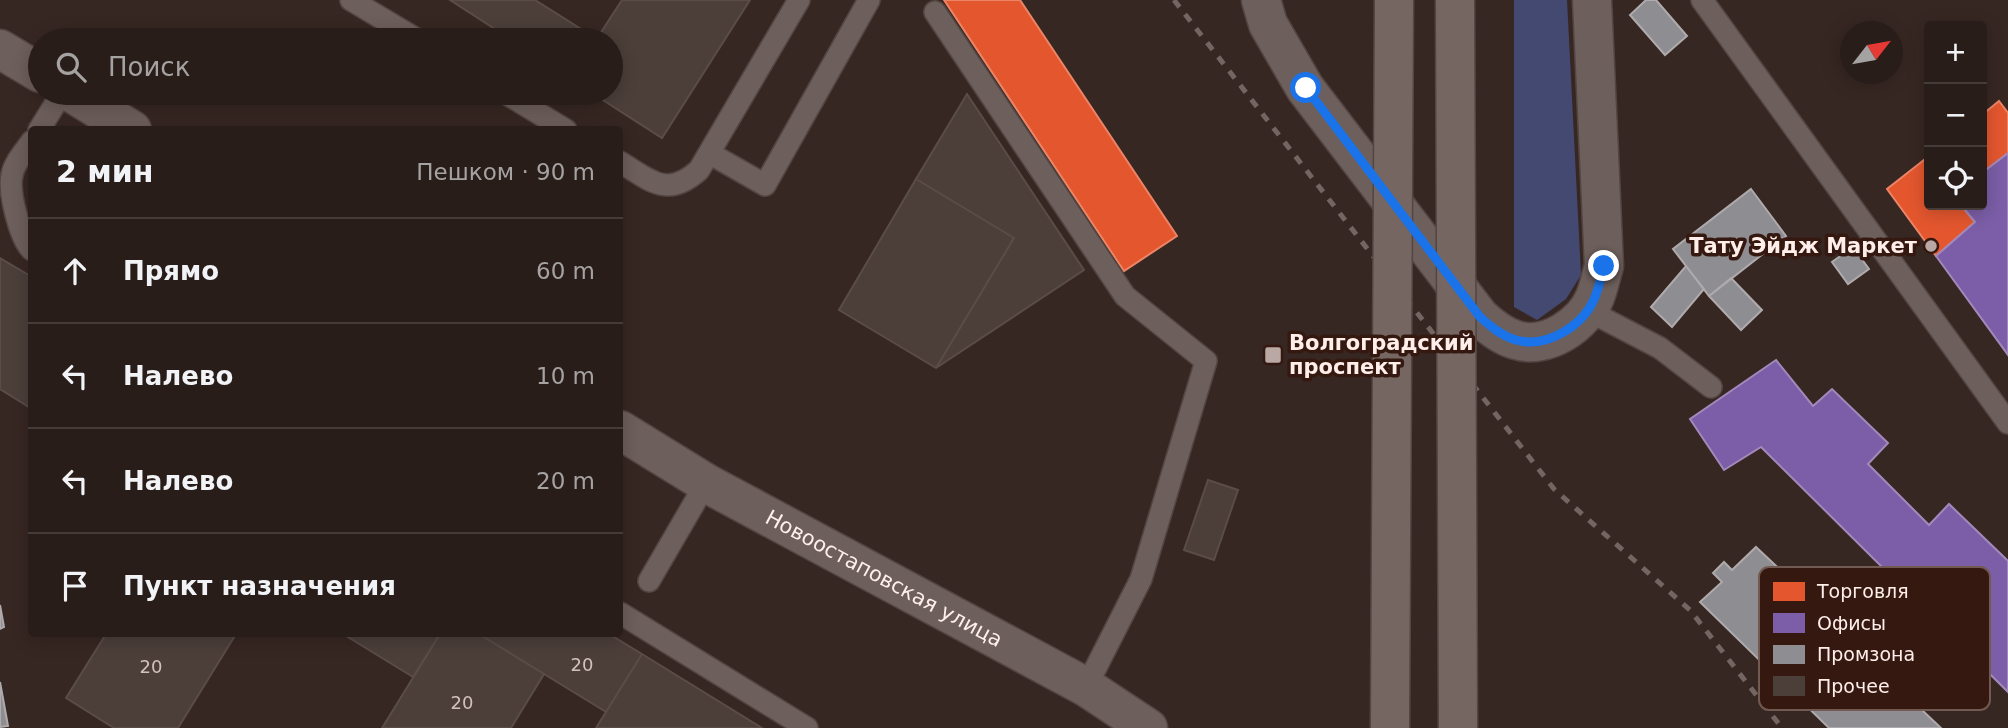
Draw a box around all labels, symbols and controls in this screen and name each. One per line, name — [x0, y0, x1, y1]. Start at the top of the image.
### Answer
north arrow — [1840, 21, 1903, 84]
map controls — [1924, 21, 1987, 210]
button: + — [1924, 21, 1987, 84]
search box — [28, 28, 623, 105]
icon: search — [52, 48, 90, 86]
text: Поиск — [108, 52, 190, 82]
route start — [1290, 72, 1321, 103]
button: − — [1924, 84, 1987, 147]
button: locate — [1924, 147, 1987, 210]
text: 2 мин — [56, 154, 154, 189]
text: Пешком · 90 m — [416, 159, 595, 185]
place label: Тату Эйдж Маркет — [1689, 234, 1918, 258]
marker: Тату Эйдж Маркет — [1923, 238, 1939, 254]
route end — [1588, 250, 1619, 281]
icon: ahead — [56, 252, 94, 290]
text: Прямо — [123, 256, 219, 286]
text: 60 m — [536, 258, 595, 284]
place label: Волгоградский проспект — [1289, 331, 1473, 379]
marker: Волгоградский проспект — [1263, 345, 1283, 365]
icon: left — [56, 357, 94, 395]
text: Налево — [123, 361, 233, 391]
text: 10 m — [536, 363, 595, 389]
icon: left — [56, 462, 94, 500]
text: Налево — [123, 466, 233, 496]
text: 20 m — [536, 468, 595, 494]
street label: Новоостаповская улица — [761, 505, 1007, 652]
icon: arrive — [56, 567, 94, 605]
legend — [1759, 567, 1990, 710]
text: Пункт назначения — [123, 571, 396, 601]
text: Торговля — [1816, 580, 1909, 602]
text: Офисы — [1817, 612, 1886, 634]
text: Промзона — [1817, 643, 1915, 665]
house number: 20 — [571, 654, 593, 675]
house number: 20 — [140, 656, 162, 677]
text: Прочее — [1817, 675, 1890, 697]
house number: 20 — [451, 692, 473, 713]

